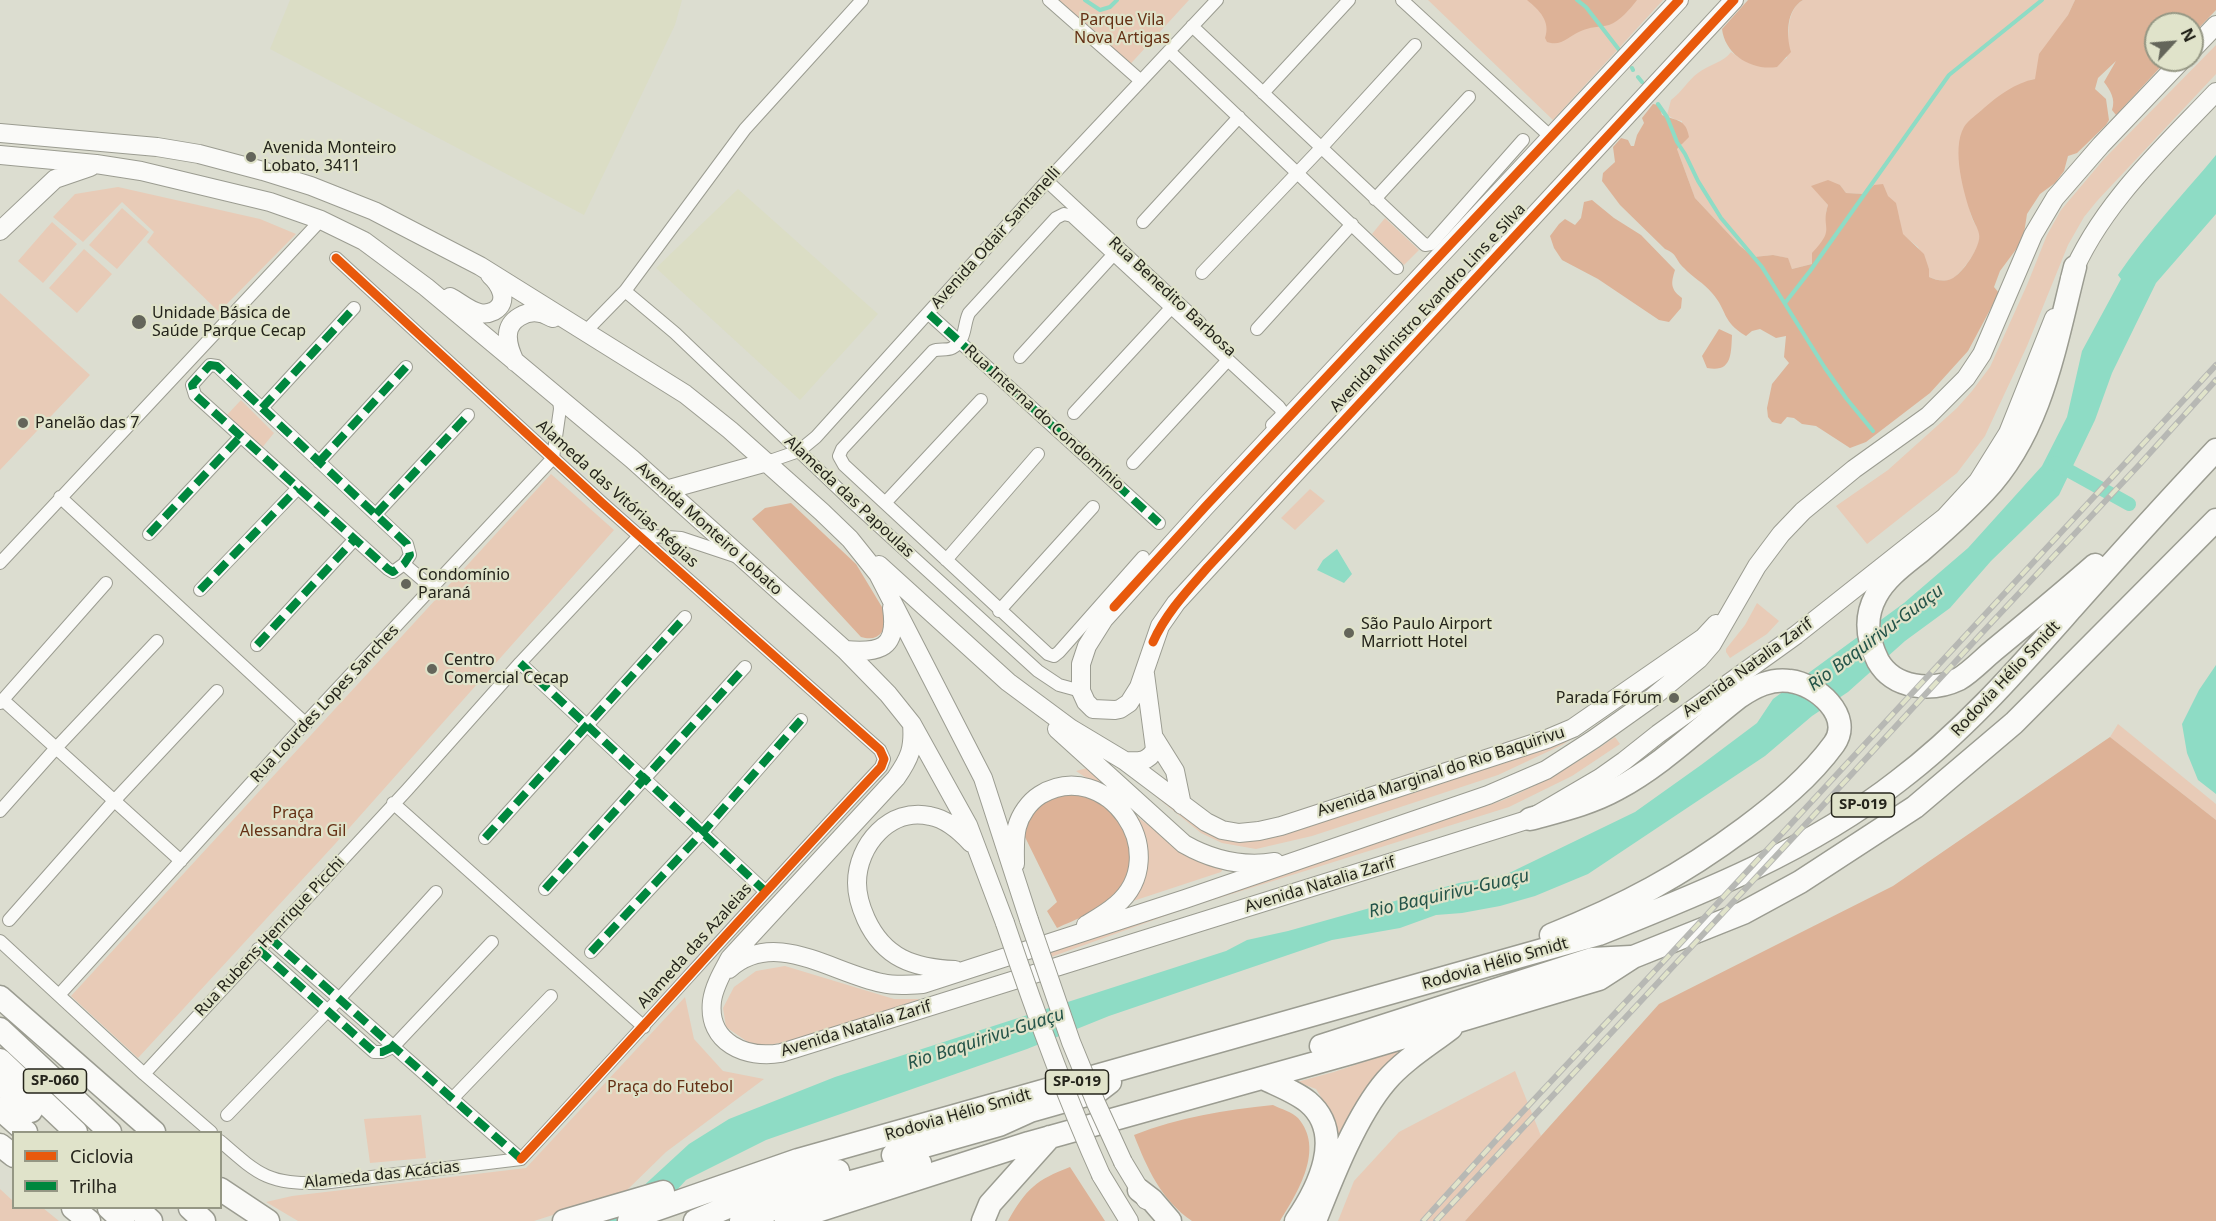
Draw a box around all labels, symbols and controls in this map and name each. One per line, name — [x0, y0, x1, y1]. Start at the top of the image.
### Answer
park label: Parque Vila Nova Artigas — [1074, 10, 1170, 48]
north arrow — [2144, 12, 2204, 72]
text: N — [2176, 24, 2201, 46]
place label: Avenida Monteiro Lobato, 3411 — [263, 138, 396, 176]
marker: Avenida Monteiro Lobato, 3411 — [244, 150, 258, 164]
street label: Avenida Odair Santanelli — [927, 163, 1065, 313]
street label: Avenida Ministro Evandro Lins e Silva — [1326, 200, 1530, 416]
street label: Rua Benedito Barbosa — [1104, 233, 1240, 361]
place label: Unidade Básica de Saúde Parque Cecap — [152, 303, 306, 341]
marker: Unidade Básica de Saúde Parque Cecap — [130, 313, 148, 331]
street label: Rua Interna do Condomínio — [960, 341, 1128, 495]
place label: Panelão das 7 — [35, 413, 139, 433]
marker: Panelão das 7 — [16, 416, 30, 430]
street label: Alameda das Vitórias Régias — [532, 416, 702, 572]
street label: Alameda das Papoulas — [780, 432, 918, 562]
street label: Avenida Monteiro Lobato — [632, 458, 786, 600]
place label: Condomínio Paraná — [418, 565, 510, 603]
marker: Condomínio Paraná — [399, 577, 413, 591]
water label: Rio Baquirivu-Guaçu — [1804, 580, 1948, 696]
place label: São Paulo Airport Marriott Hotel — [1361, 614, 1492, 652]
street label: Avenida Natalia Zarif — [1679, 614, 1817, 722]
street label: Rodovia Hélio Smidt — [1948, 617, 2064, 741]
street label: Rua Lourdes Lopes Sanches — [247, 621, 403, 787]
marker: São Paulo Airport Marriott Hotel — [1342, 626, 1356, 640]
place label: Centro Comercial Cecap — [444, 650, 569, 688]
marker: Centro Comercial Cecap — [425, 662, 439, 676]
place label: Parada Fórum — [1556, 688, 1662, 708]
marker: Parada Fórum — [1667, 691, 1681, 705]
street label: Avenida Marginal do Rio Baquirivu — [1315, 723, 1567, 821]
road number: SP-019 — [1832, 793, 1894, 817]
park label: Praça Alessandra Gil — [240, 803, 346, 841]
street label: Rua Rubens Henrique Picchi — [191, 853, 349, 1021]
street label: Avenida Natalia Zarif — [1243, 853, 1397, 917]
water label: Rio Baquirivu-Guaçu — [1367, 865, 1531, 923]
street label: Alameda das Azaleias — [634, 880, 756, 1012]
street label: Rodovia Hélio Smidt — [1420, 934, 1570, 994]
street label: Avenida Natalia Zarif — [779, 997, 933, 1061]
water label: Rio Baquirivu-Guaçu — [905, 1003, 1067, 1075]
road number: SP-060 — [23, 1069, 86, 1093]
road number: SP-019 — [1046, 1070, 1108, 1094]
park label: Praça do Futebol — [607, 1077, 733, 1097]
street label: Rodovia Hélio Smidt — [883, 1085, 1033, 1145]
legend — [12, 1131, 222, 1209]
text: Ciclovia — [70, 1144, 134, 1168]
street label: Alameda das Acácias — [303, 1157, 461, 1193]
text: Trilha — [70, 1174, 117, 1198]

